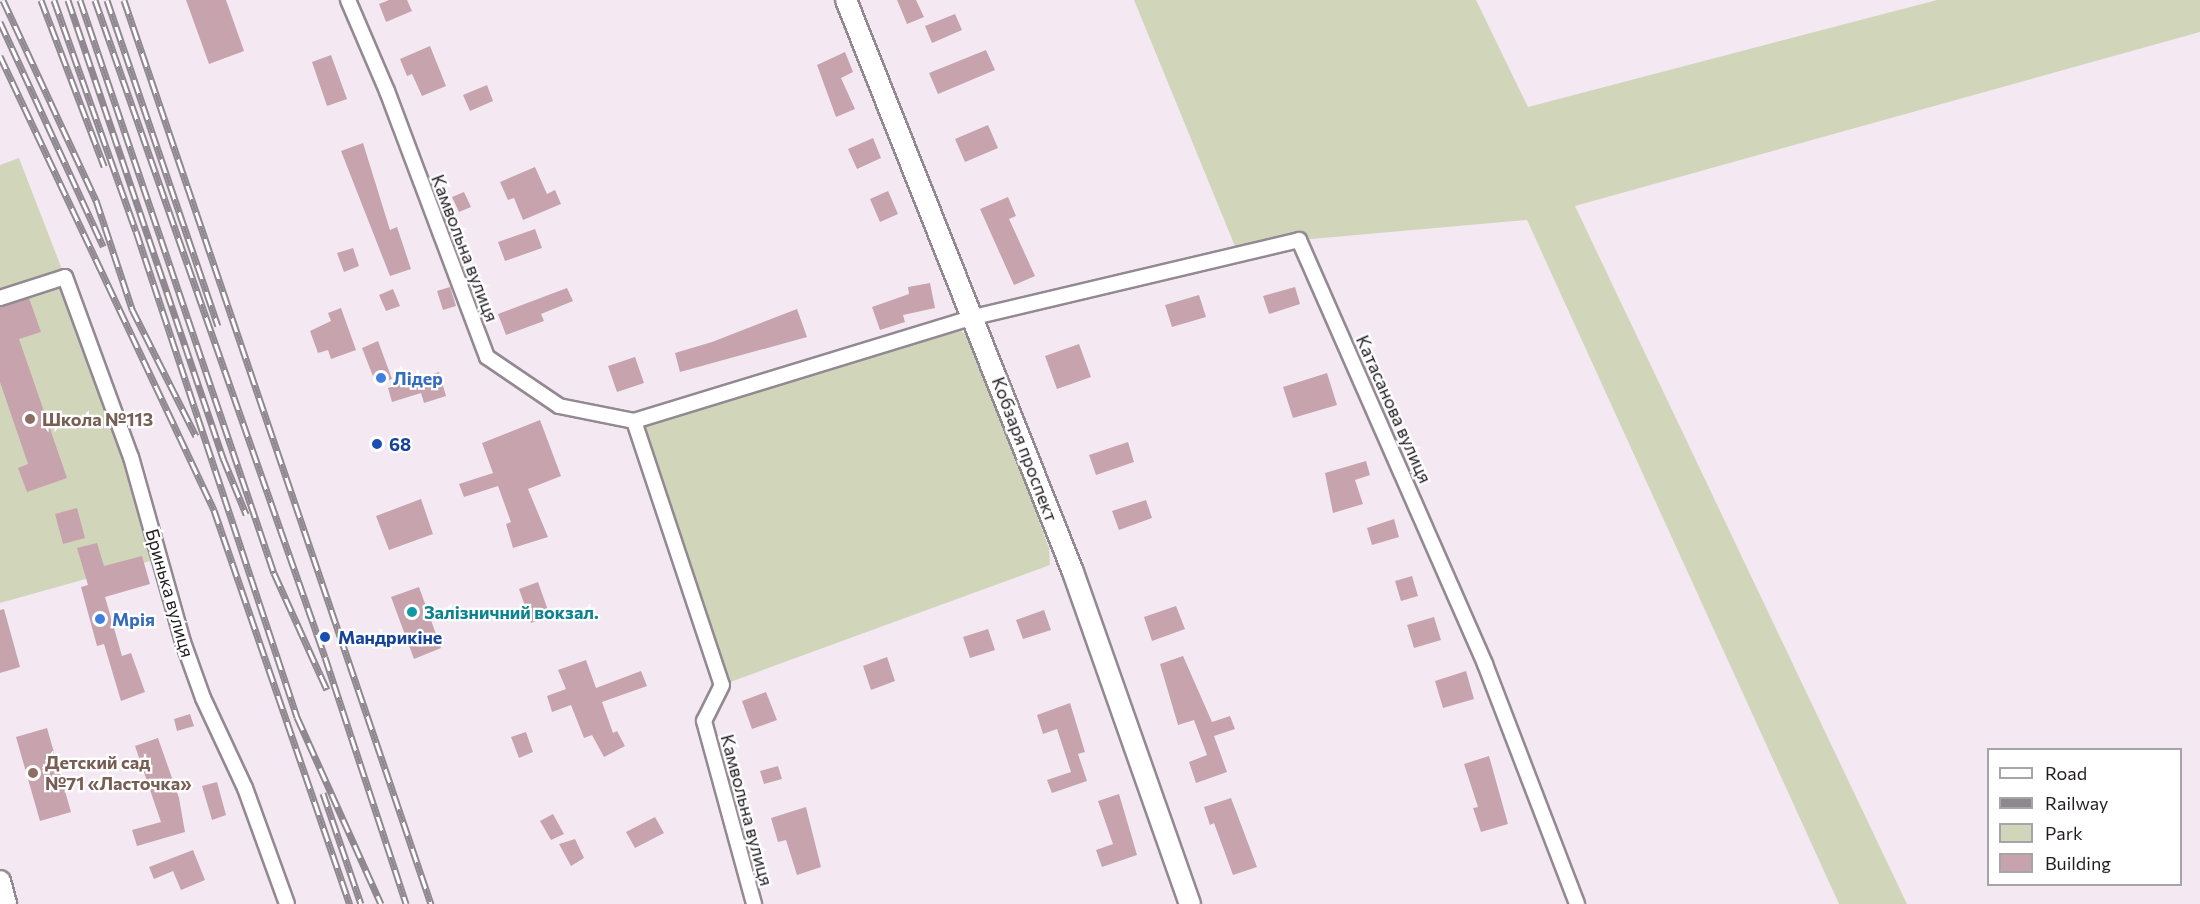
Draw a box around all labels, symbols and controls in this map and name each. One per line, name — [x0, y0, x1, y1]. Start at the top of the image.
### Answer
street label: Камвольна вулиця — [427, 171, 503, 325]
street label: Катасанова вулиця — [1352, 332, 1436, 486]
place label: Лідер — [393, 367, 443, 389]
marker: Лідер — [374, 371, 388, 385]
street label: Кобзаря проспект — [988, 374, 1062, 524]
place label: Школа №113 — [42, 408, 153, 430]
marker: Школа №113 — [23, 412, 37, 426]
place label: 68 — [389, 433, 411, 455]
marker: 68 — [370, 437, 384, 451]
street label: Бринька вулиця — [141, 526, 199, 660]
place label: Залізничний вокзал. — [424, 601, 599, 623]
marker: Залізничний вокзал. — [405, 605, 419, 619]
place label: Мрія — [112, 608, 155, 630]
marker: Мрія — [93, 612, 107, 626]
place label: Мандрикіне — [338, 626, 442, 648]
marker: Мандрикіне — [316, 628, 334, 646]
street label: Камвольна вулиця — [716, 732, 778, 888]
legend — [1987, 748, 2182, 886]
place label: Детский сад №71 «Ласточка» — [45, 752, 192, 795]
text: Road — [2045, 762, 2087, 784]
marker: Детский сад №71 «Ласточка» — [26, 766, 40, 780]
text: Railway — [2045, 792, 2108, 814]
text: Park — [2045, 822, 2083, 844]
text: Building — [2045, 852, 2111, 874]

